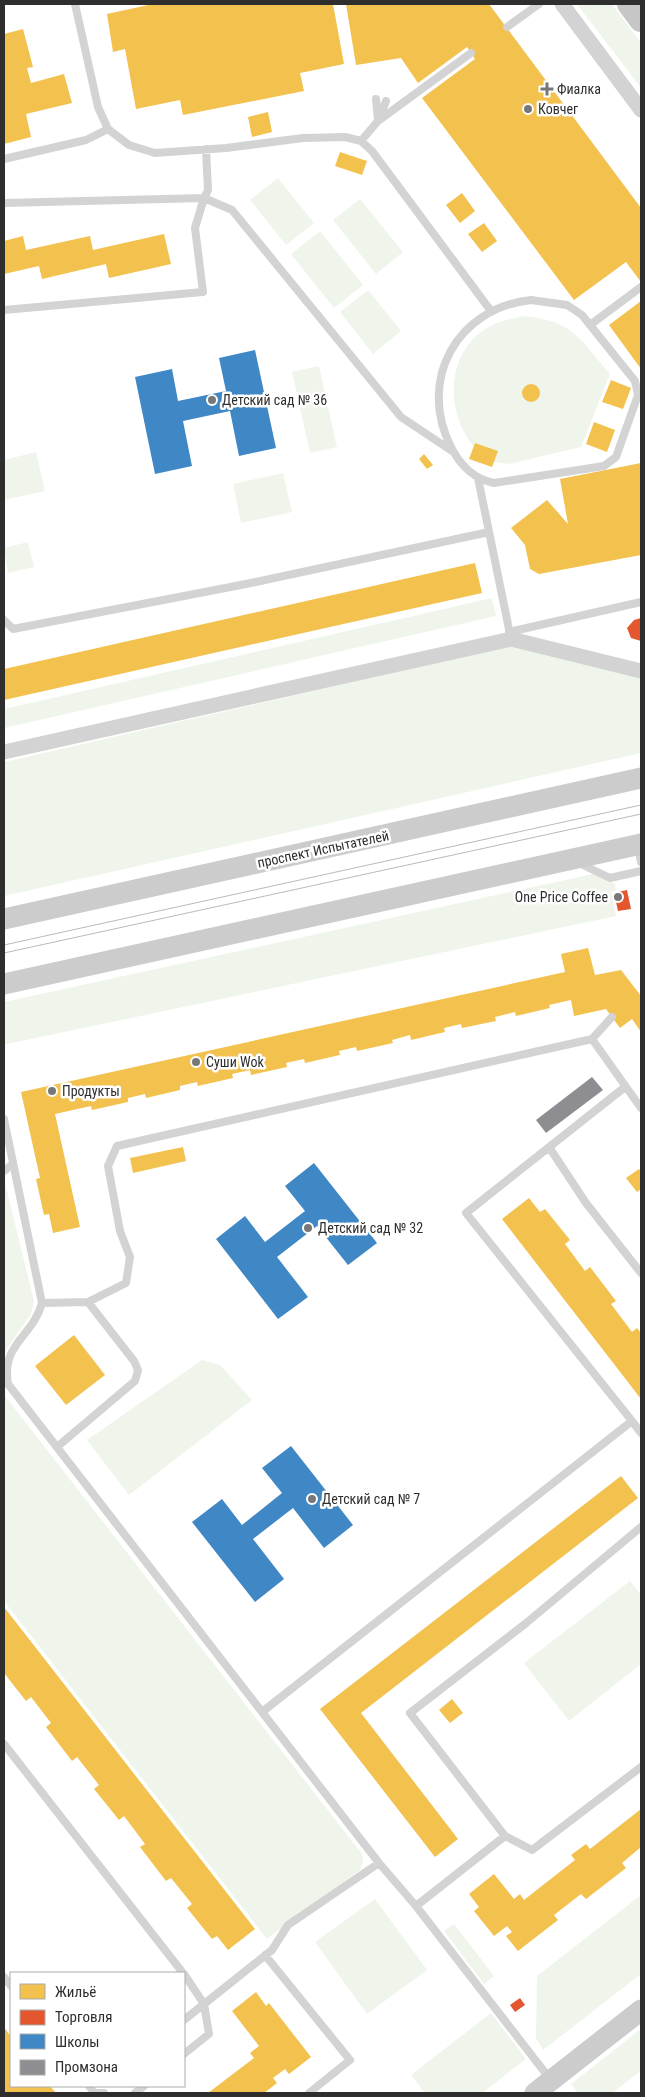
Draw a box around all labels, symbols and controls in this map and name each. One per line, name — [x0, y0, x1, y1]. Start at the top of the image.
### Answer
place label: Фиалка — [557, 81, 601, 97]
marker: Фиалка — [541, 83, 553, 95]
place label: Ковчег — [538, 101, 578, 117]
marker: Ковчег — [522, 103, 534, 115]
place label: Детский сад № 36 — [222, 392, 327, 408]
marker: Детский сад № 36 — [206, 394, 218, 406]
street label: проспект Испытателей — [256, 827, 390, 871]
place label: One Price Coffee — [515, 889, 608, 905]
marker: One Price Coffee — [612, 891, 624, 903]
place label: Суши Wok — [206, 1054, 264, 1070]
marker: Суши Wok — [190, 1056, 202, 1068]
place label: Продукты — [62, 1083, 120, 1099]
marker: Продукты — [46, 1085, 58, 1097]
place label: Детский сад № 32 — [318, 1220, 423, 1236]
marker: Детский сад № 32 — [302, 1222, 314, 1234]
place label: Детский сад № 7 — [322, 1491, 420, 1507]
marker: Детский сад № 7 — [306, 1493, 318, 1505]
legend — [10, 1972, 185, 2087]
text: Жильё — [55, 1983, 96, 2001]
text: Торговля — [55, 2008, 112, 2026]
text: Школы — [55, 2033, 100, 2051]
text: Промзона — [55, 2058, 118, 2076]

